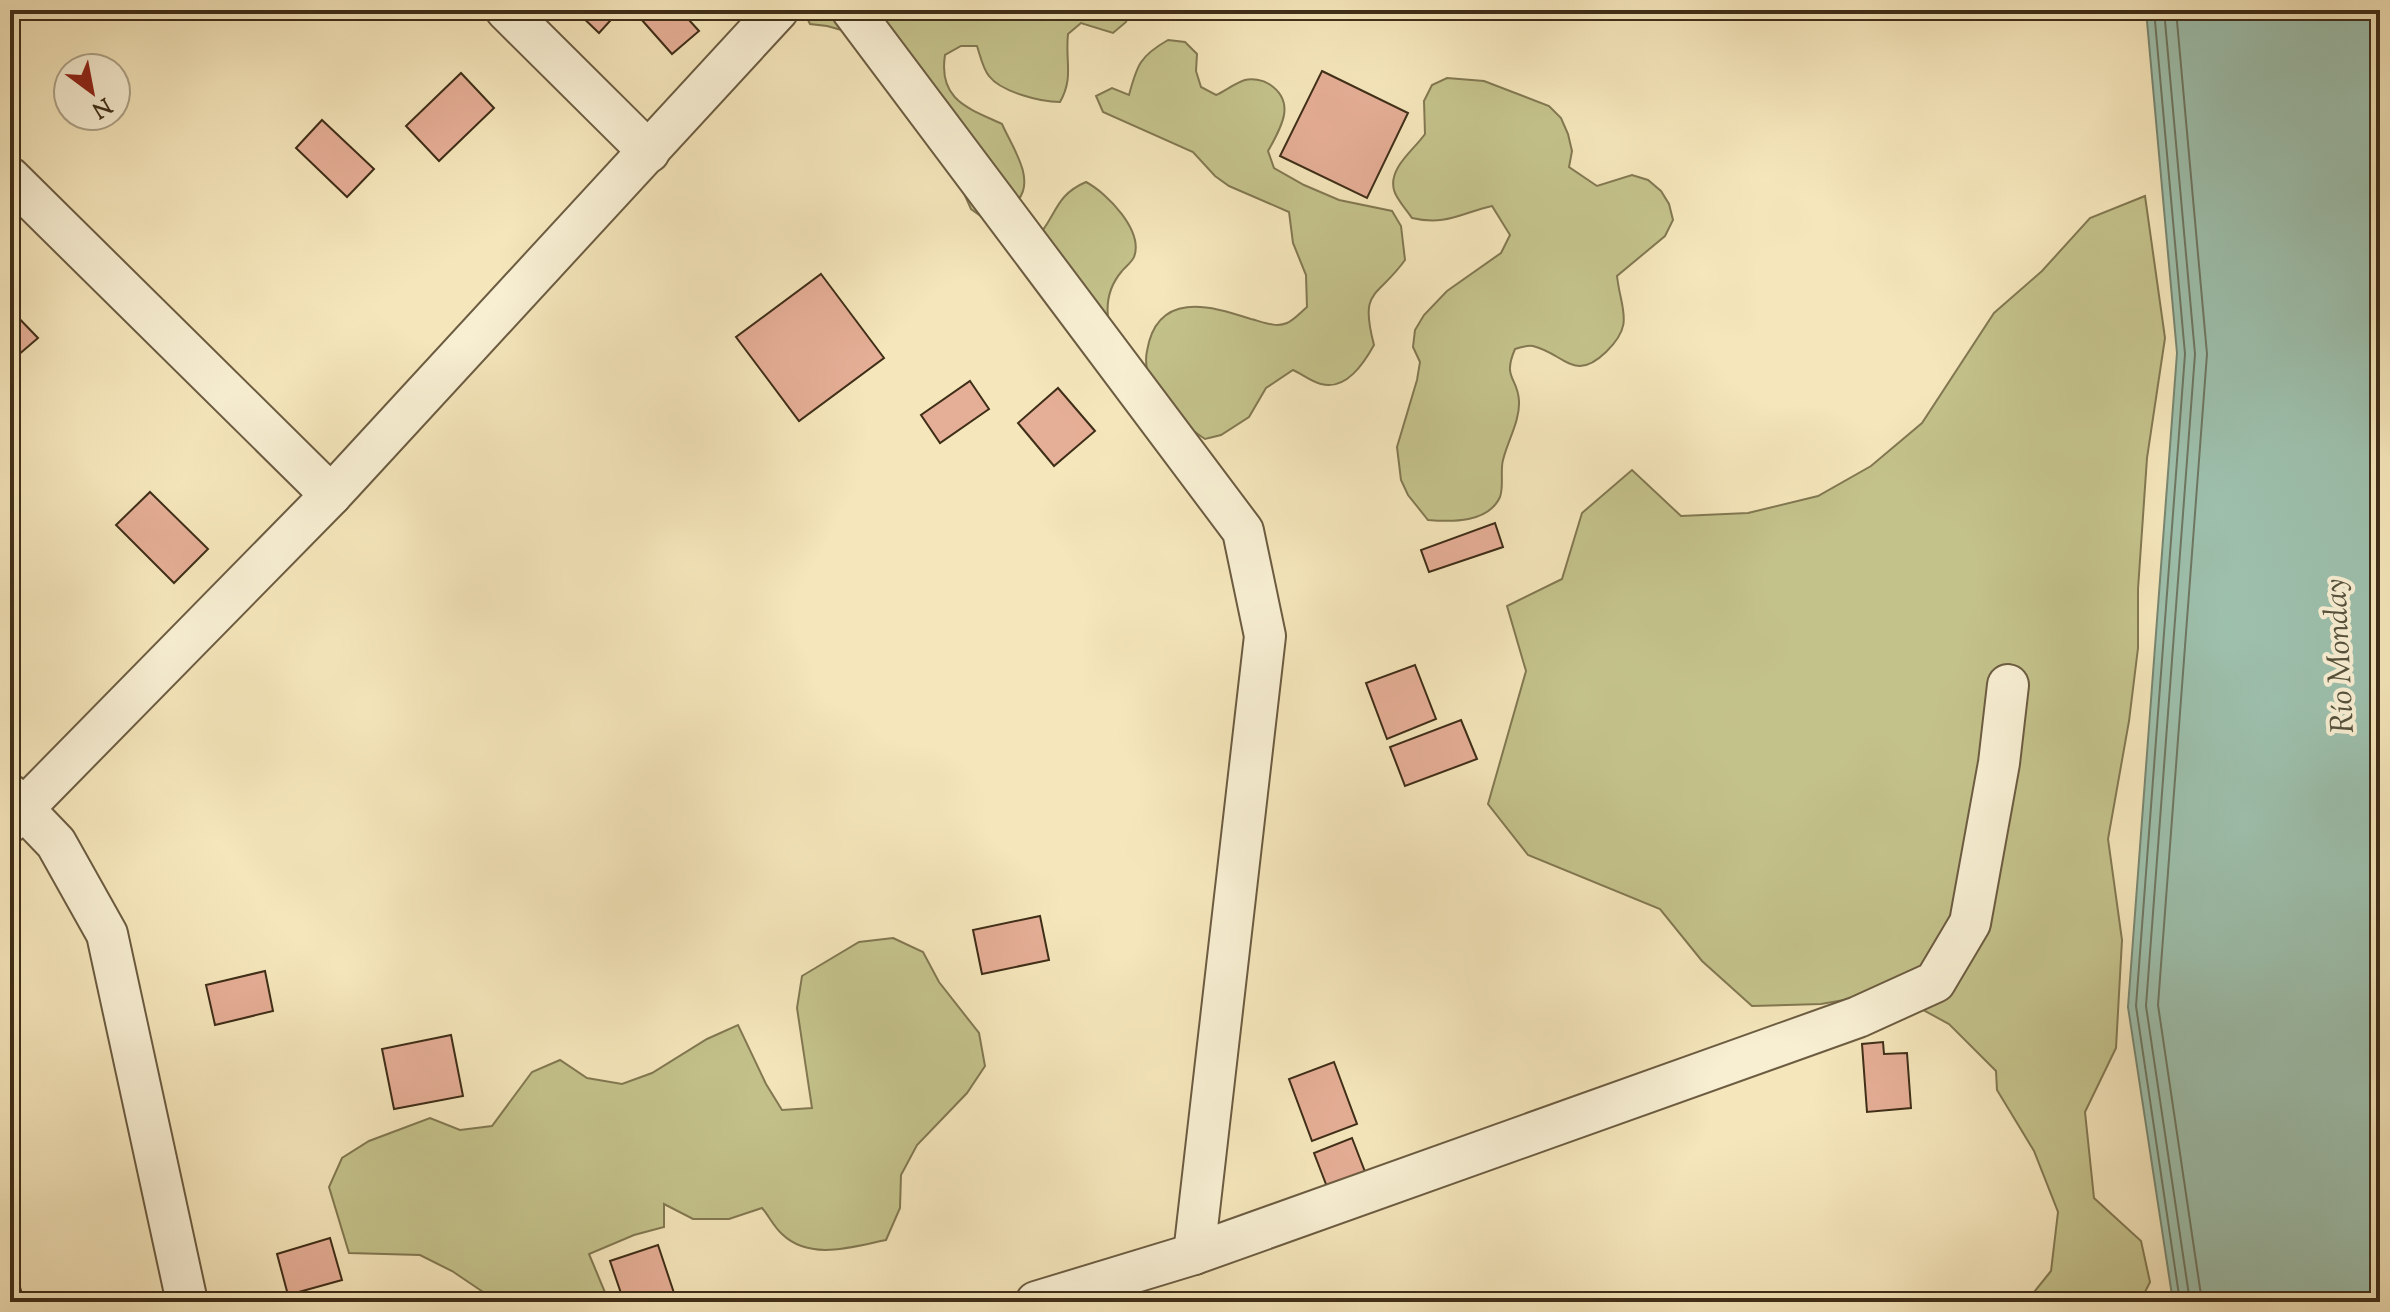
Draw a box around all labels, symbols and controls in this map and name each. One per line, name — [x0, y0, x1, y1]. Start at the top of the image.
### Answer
north arrow — [52, 52, 132, 132]
text: N — [85, 88, 117, 125]
water label: Río Monday — [2314, 577, 2368, 734]

